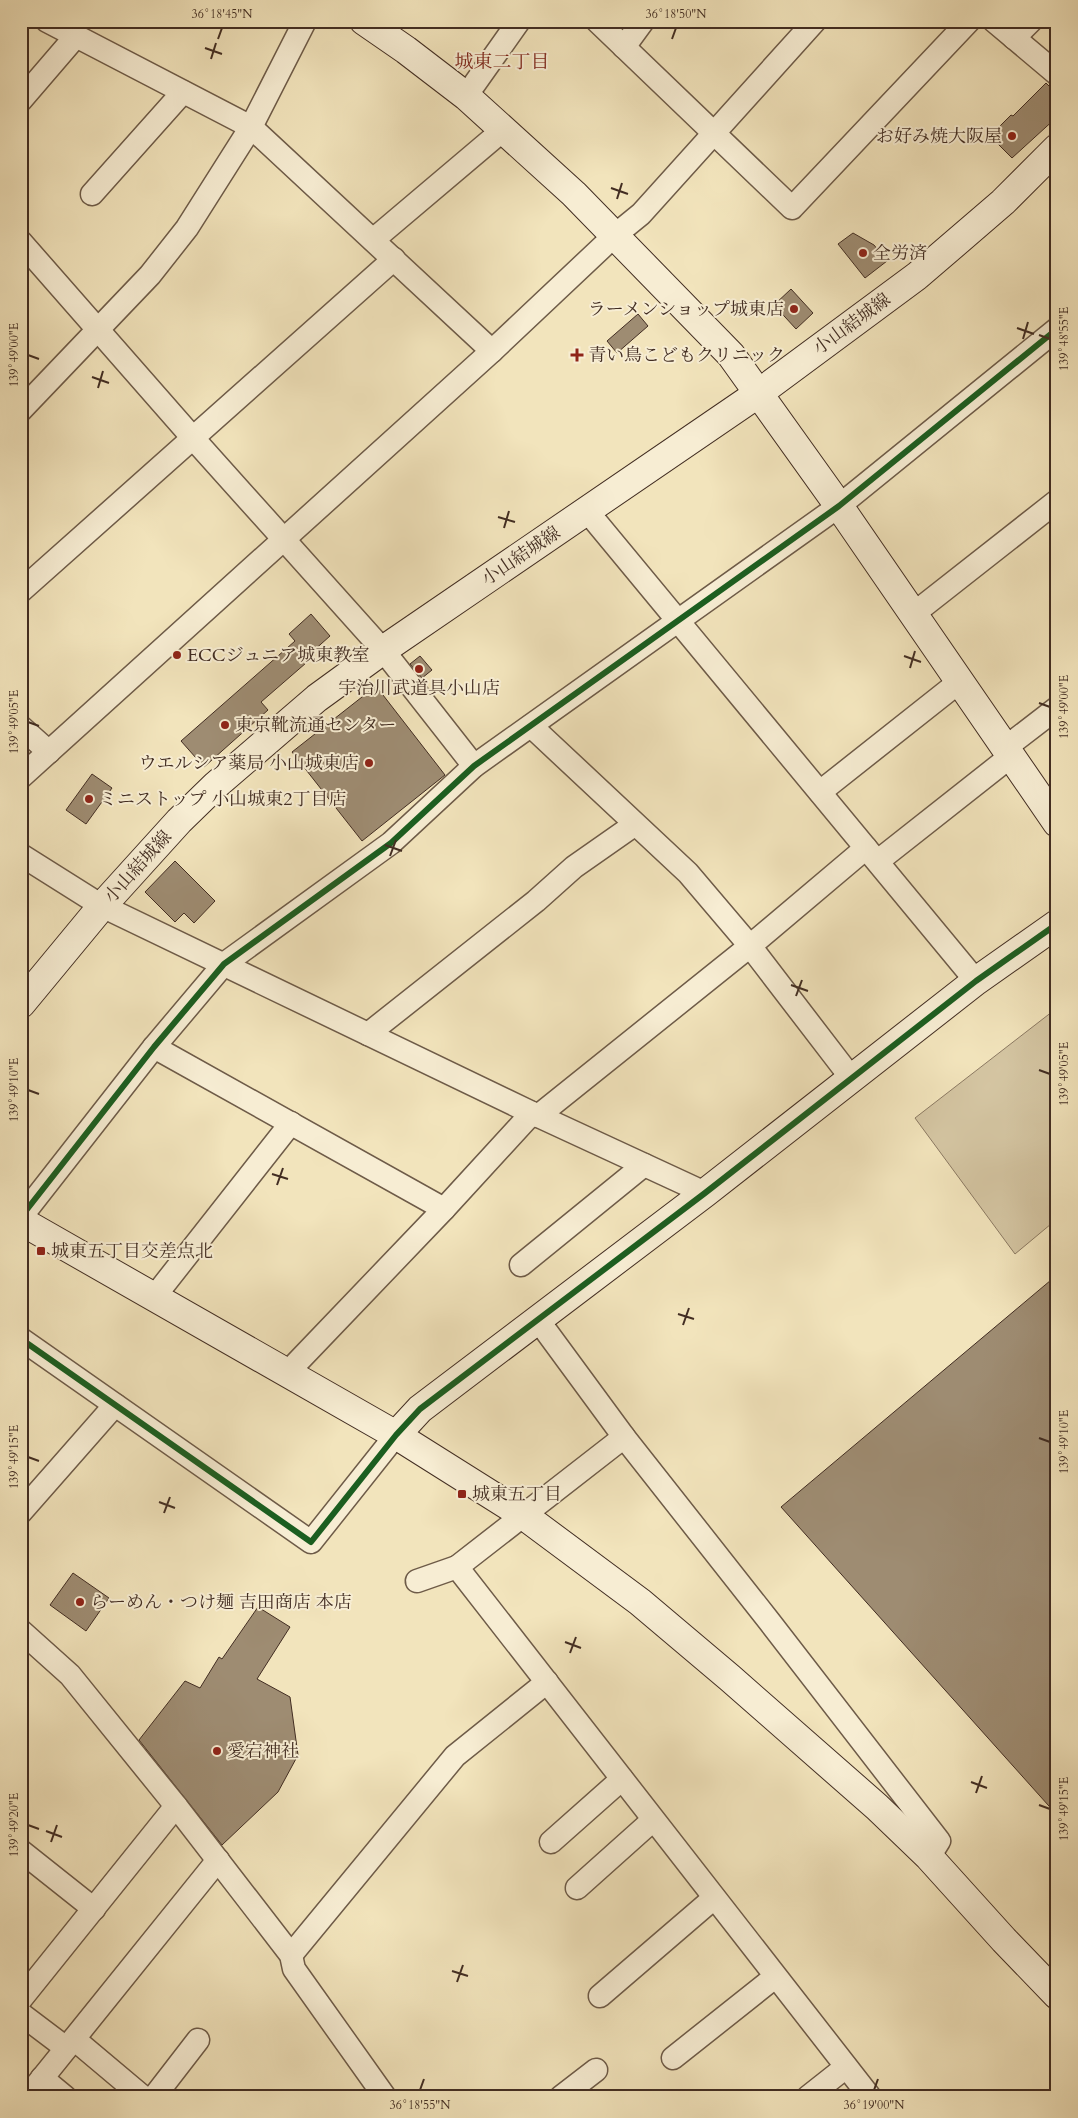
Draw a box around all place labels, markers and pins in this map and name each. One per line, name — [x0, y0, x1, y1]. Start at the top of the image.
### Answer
place label: お好み焼大阪屋 — [876, 124, 1002, 149]
marker: お好み焼大阪屋 — [1006, 130, 1018, 142]
place label: 全労済 — [873, 241, 927, 266]
marker: 全労済 — [857, 247, 869, 259]
place label: ラーメンショップ城東店 — [588, 297, 784, 322]
marker: ラーメンショップ城東店 — [788, 303, 800, 315]
place label: 青い鳥こどもクリニック — [588, 343, 785, 368]
marker: 青い鳥こどもクリニック — [570, 348, 584, 362]
place label: ECCジュニア城東教室 — [187, 643, 369, 668]
marker: ECCジュニア城東教室 — [171, 649, 183, 661]
marker: 宇治川武道具小山店 — [413, 663, 425, 675]
place label: 宇治川武道具小山店 — [338, 676, 500, 701]
place label: 東京靴流通センター — [235, 713, 396, 738]
marker: 東京靴流通センター — [219, 719, 231, 731]
place label: ウエルシア薬局 小山城東店 — [139, 751, 359, 776]
marker: ウエルシア薬局 小山城東店 — [363, 757, 375, 769]
place label: ミニストップ 小山城東2丁目店 — [99, 787, 347, 812]
marker: ミニストップ 小山城東2丁目店 — [83, 793, 95, 805]
place label: 城東五丁目交差点北 — [51, 1239, 213, 1264]
marker: 城東五丁目交差点北 — [35, 1245, 47, 1257]
place label: 城東五丁目 — [472, 1482, 562, 1507]
marker: 城東五丁目 — [456, 1488, 468, 1500]
place label: らーめん・つけ麺 吉田商店 本店 — [90, 1590, 352, 1615]
marker: らーめん・つけ麺 吉田商店 本店 — [74, 1596, 86, 1608]
place label: 愛宕神社 — [227, 1739, 299, 1764]
marker: 愛宕神社 — [211, 1745, 223, 1757]

